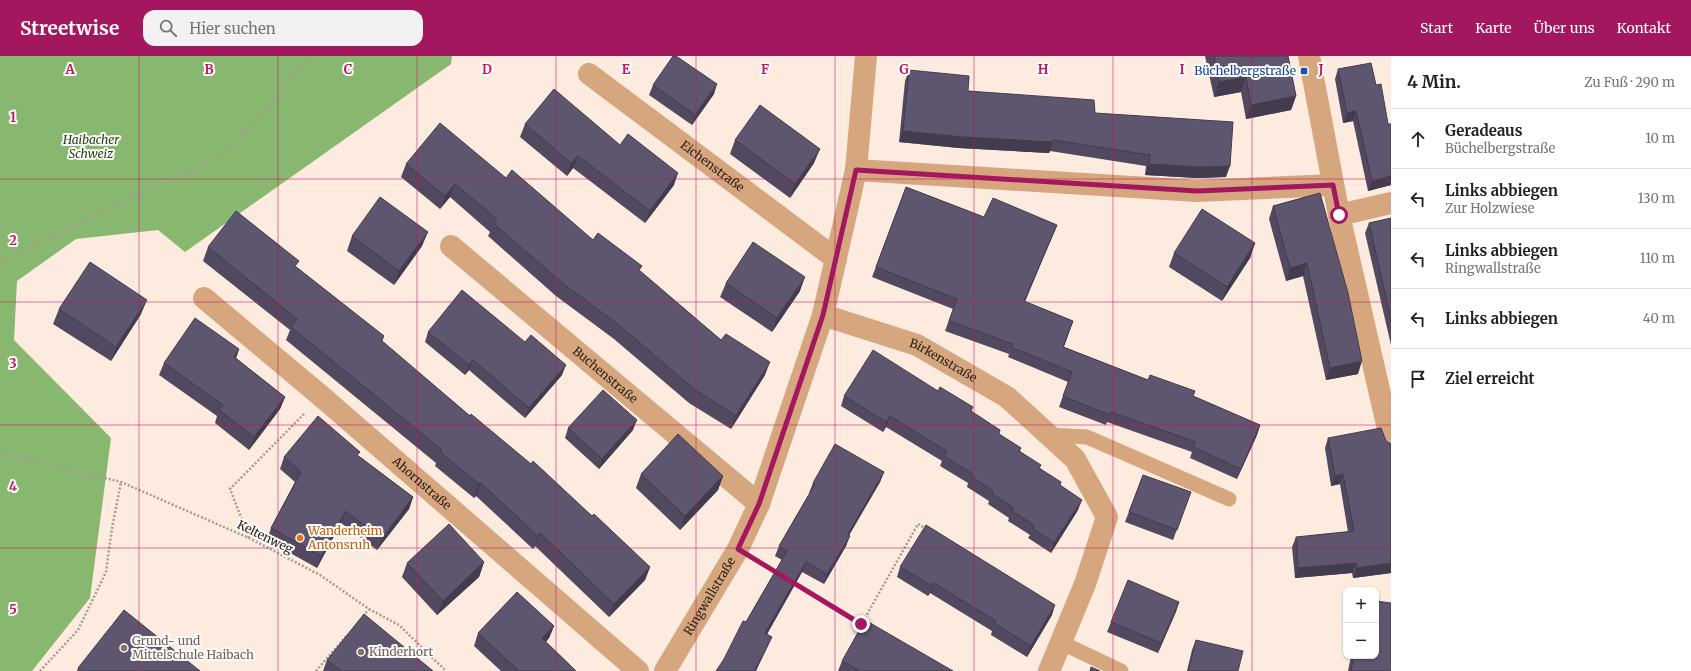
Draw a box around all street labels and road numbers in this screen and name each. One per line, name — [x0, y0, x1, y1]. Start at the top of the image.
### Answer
street label: Eichenstraße — [678, 137, 748, 195]
street label: Birkenstraße — [908, 335, 980, 385]
street label: Buchenstraße — [570, 343, 641, 406]
street label: Ahornstraße — [389, 453, 455, 513]
street label: Keltenweg — [235, 517, 296, 557]
street label: Ringwallstraße — [680, 554, 738, 638]

